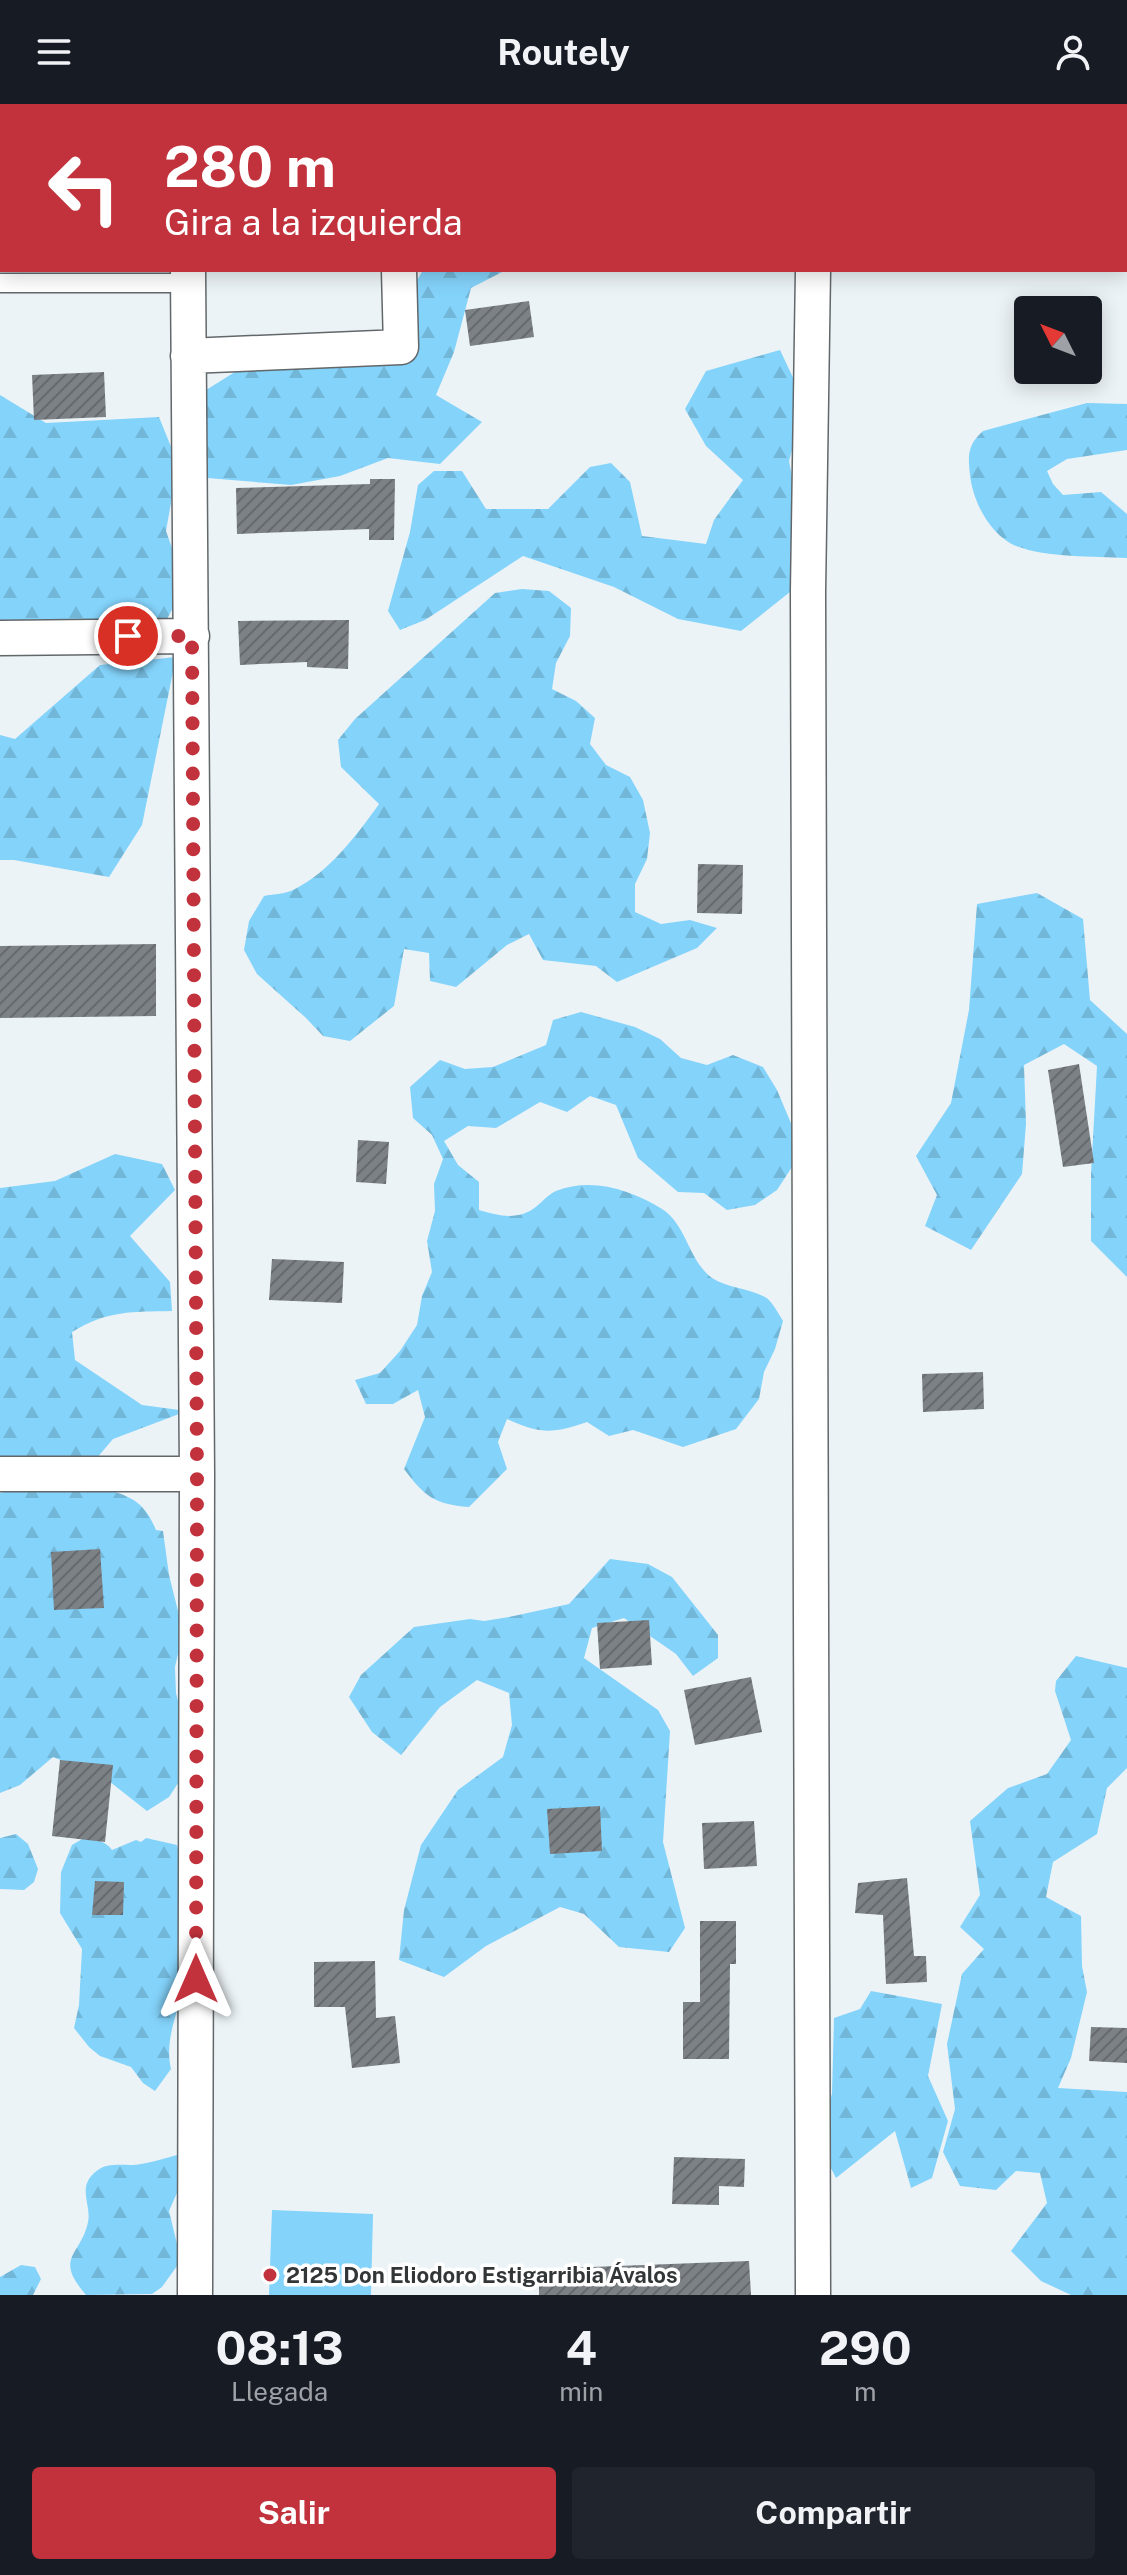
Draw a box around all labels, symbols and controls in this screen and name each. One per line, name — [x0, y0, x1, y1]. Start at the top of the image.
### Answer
icon: menu — [32, 30, 76, 74]
icon: person — [1051, 30, 1095, 74]
text: Routely — [497, 31, 630, 73]
text: 280 m — [164, 134, 336, 200]
icon: left — [32, 136, 136, 240]
text: Gira a la izquierda — [164, 201, 463, 243]
north arrow — [1014, 296, 1102, 384]
map controls — [1014, 296, 1102, 384]
pin — [94, 602, 162, 670]
icon: arrive — [106, 614, 150, 658]
position arrow — [154, 1937, 238, 2021]
place label: 2125 Don Eliodoro Estigarribia Ávalos — [286, 2262, 678, 2288]
marker: 2125 Don Eliodoro Estigarribia Ávalos — [261, 2266, 279, 2284]
text: 08:13 — [215, 2319, 344, 2376]
text: 4 — [565, 2319, 597, 2376]
text: 290 — [819, 2319, 912, 2376]
text: Llegada — [231, 2376, 328, 2407]
text: min — [559, 2376, 603, 2407]
text: m — [854, 2376, 876, 2407]
button: Salir — [32, 2467, 556, 2559]
button: Compartir — [572, 2467, 1095, 2559]

